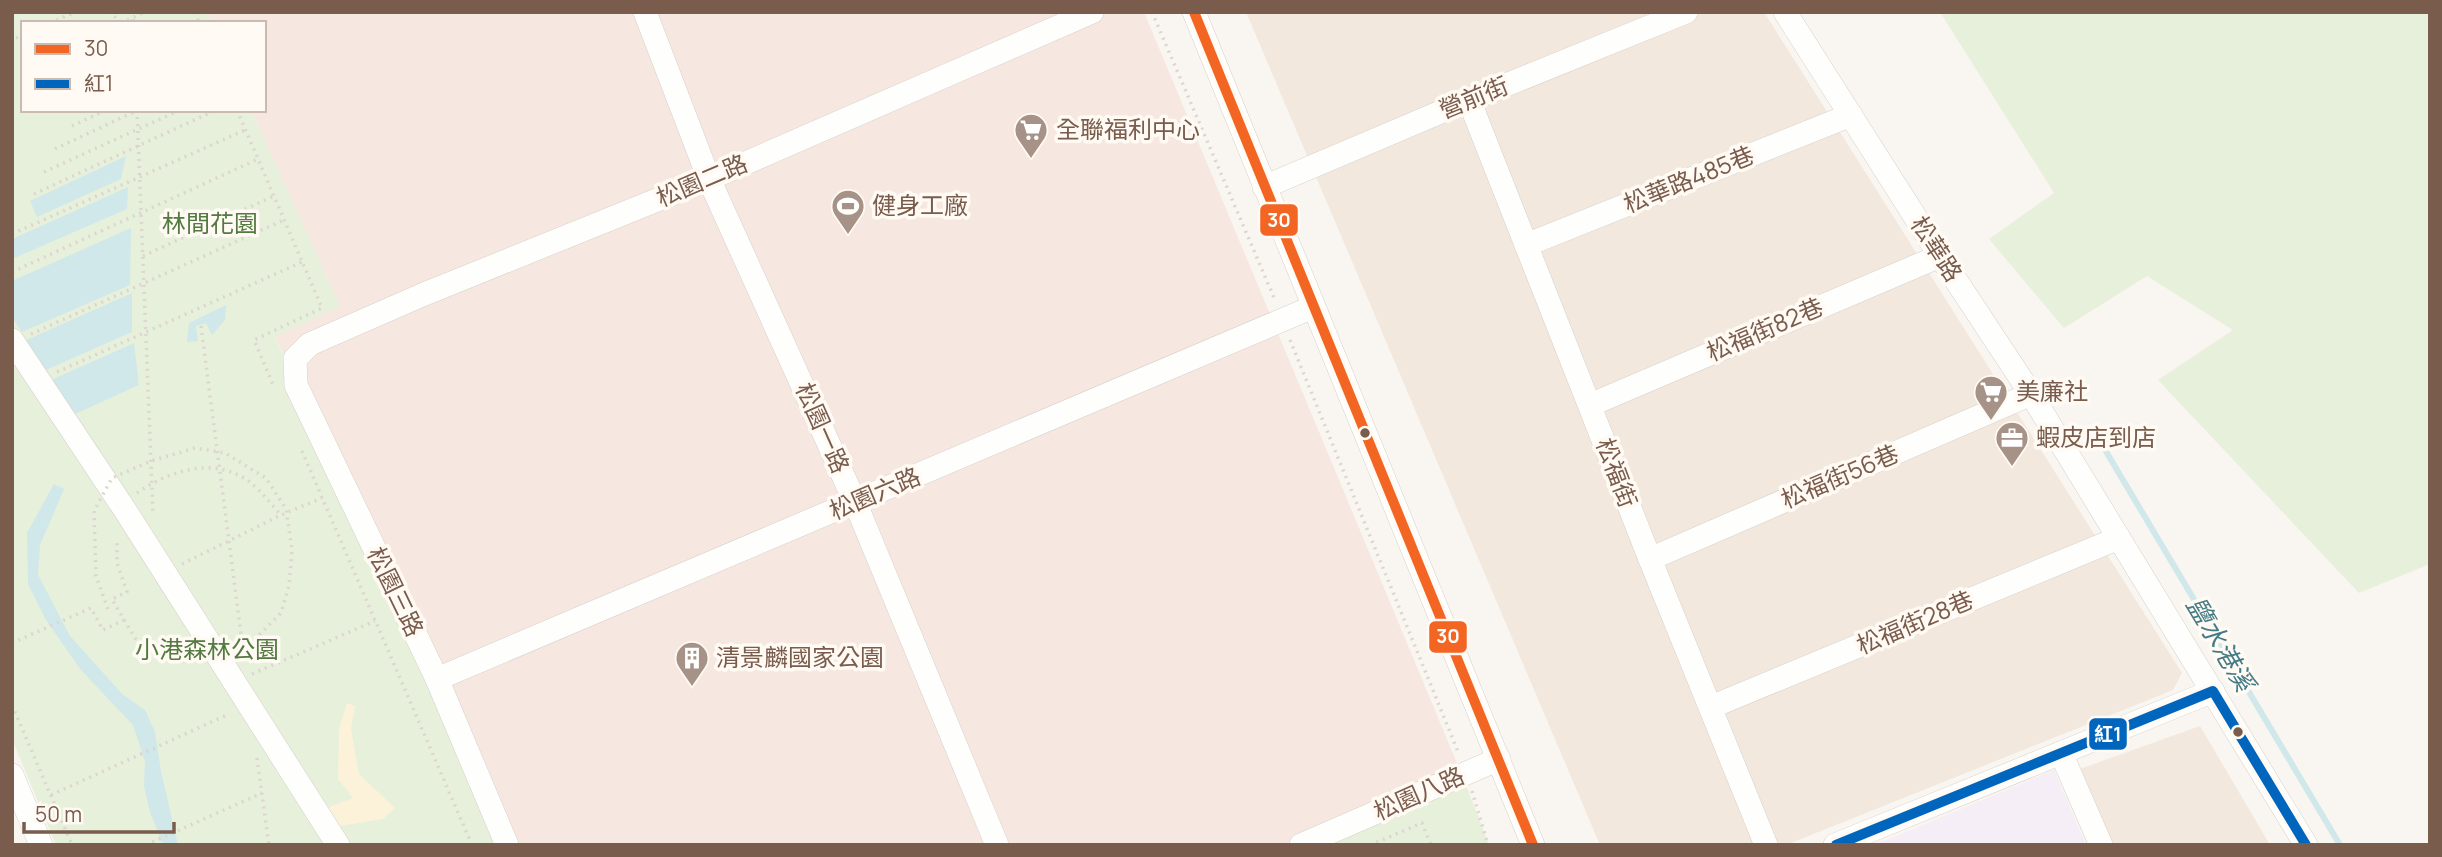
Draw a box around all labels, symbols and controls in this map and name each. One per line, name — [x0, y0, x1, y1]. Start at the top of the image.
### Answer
legend — [21, 21, 266, 112]
text: 30 — [84, 34, 108, 62]
street label: 營前街 — [1434, 68, 1513, 125]
text: 紅1 — [84, 69, 113, 97]
supermarket icon: 全聯福利中心 — [1012, 111, 1050, 160]
place label: 全聯福利中心 — [1056, 112, 1200, 145]
street label: 松華路485巷 — [1618, 137, 1759, 220]
street label: 松園二路 — [651, 146, 752, 214]
sports icon: 健身工廠 — [829, 187, 867, 236]
place label: 健身工廠 — [872, 188, 968, 221]
line badge: 30 — [1259, 203, 1299, 237]
park label: 林間花園 — [162, 206, 258, 239]
text: 30 — [1267, 207, 1291, 233]
street label: 松華路 — [1904, 209, 1971, 287]
street label: 松福街82巷 — [1701, 289, 1828, 368]
supermarket icon: 美廉社 — [1972, 373, 2010, 422]
place label: 美廉社 — [2016, 374, 2088, 407]
street label: 松園一路 — [789, 377, 858, 478]
office icon: 蝦皮店到店 — [1993, 419, 2031, 468]
place label: 蝦皮店到店 — [2036, 420, 2156, 453]
unlabelled marker — [1358, 426, 1372, 440]
street label: 松福街 — [1589, 433, 1646, 512]
street label: 松福街56巷 — [1776, 436, 1903, 515]
street label: 松園六路 — [824, 459, 925, 527]
street label: 松園三路 — [360, 541, 432, 642]
street label: 松福街28巷 — [1851, 582, 1978, 661]
water label: 鹽水港溪 — [2179, 590, 2265, 701]
line badge: 30 — [1428, 620, 1468, 654]
text: 30 — [1436, 623, 1460, 649]
park label: 小港森林公園 — [135, 632, 279, 665]
building icon: 清景麟國家公園 — [673, 639, 711, 688]
place label: 清景麟國家公園 — [716, 640, 884, 673]
line badge: 紅1 — [2088, 717, 2128, 751]
text: 紅1 — [2094, 721, 2122, 747]
unlabelled marker — [2231, 725, 2245, 739]
street label: 松園八路 — [1368, 758, 1469, 827]
scale bar — [24, 790, 175, 834]
text: 50 m — [35, 800, 82, 828]

